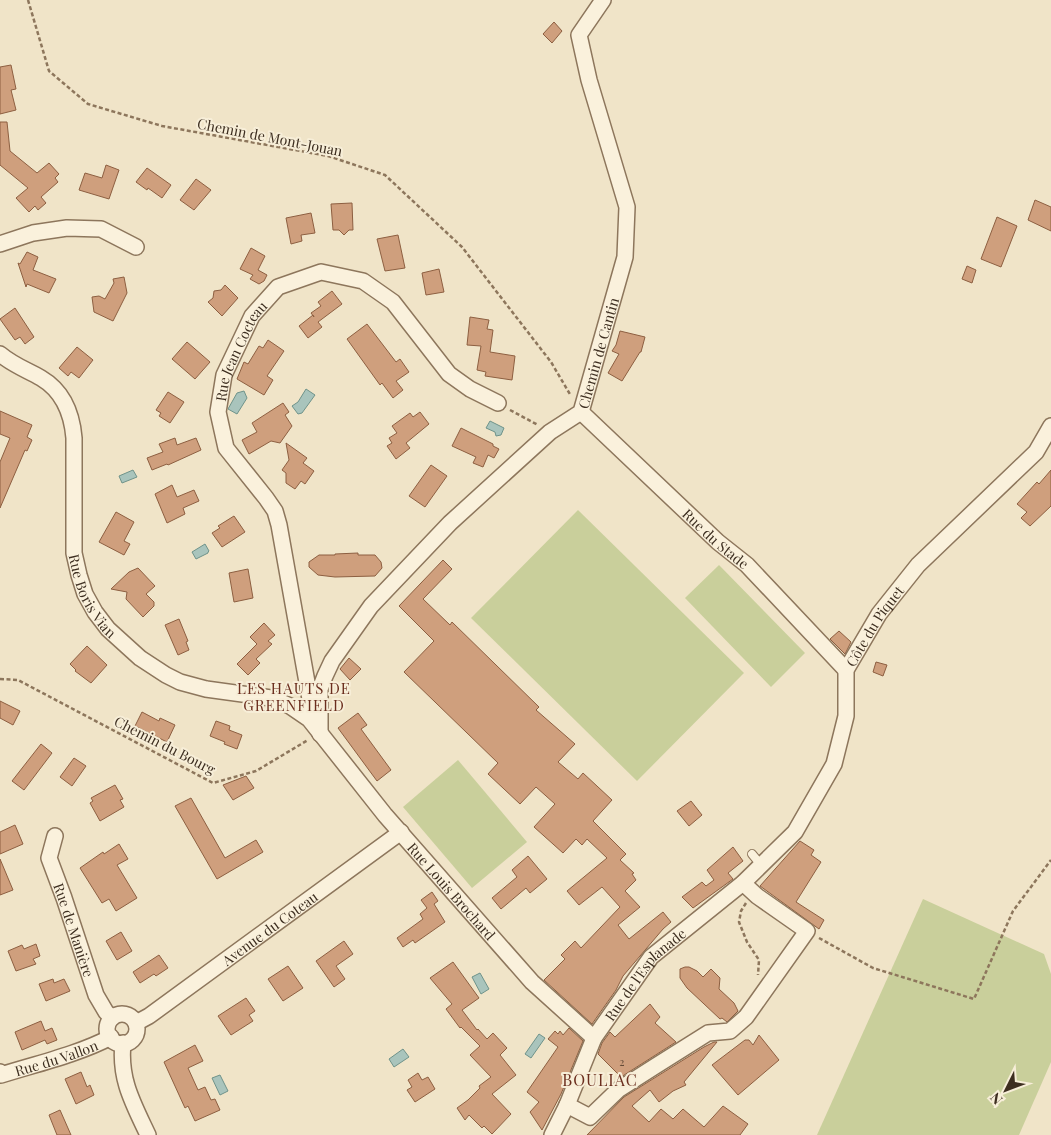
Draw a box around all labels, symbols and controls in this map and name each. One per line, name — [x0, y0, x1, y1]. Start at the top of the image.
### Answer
street label: Chemin de Mont-Jouan — [196, 114, 345, 161]
street label: Chemin de Cantin — [573, 295, 623, 411]
street label: Rue Jean Cocteau — [210, 297, 271, 403]
street label: Rue du Stade — [679, 504, 753, 573]
street label: Rue Boris Vian — [65, 552, 121, 642]
street label: Côte du Piquet — [841, 581, 908, 670]
district label: LES HAUTS DE GREENFIELD — [237, 678, 351, 715]
street label: Chemin du Bourg — [111, 711, 219, 779]
street label: Rue Louis Brochard — [404, 838, 500, 944]
street label: Rue de Manière — [50, 880, 99, 979]
street label: Avenue du Coteau — [217, 887, 321, 970]
street label: Rue de l'Esplanade — [600, 923, 690, 1024]
street label: Rue du Vallon — [12, 1035, 101, 1080]
house number: 2 — [619, 1054, 625, 1069]
north arrow — [981, 1065, 1031, 1115]
district label: BOULIAC — [562, 1069, 638, 1090]
text: N — [986, 1089, 1006, 1109]

